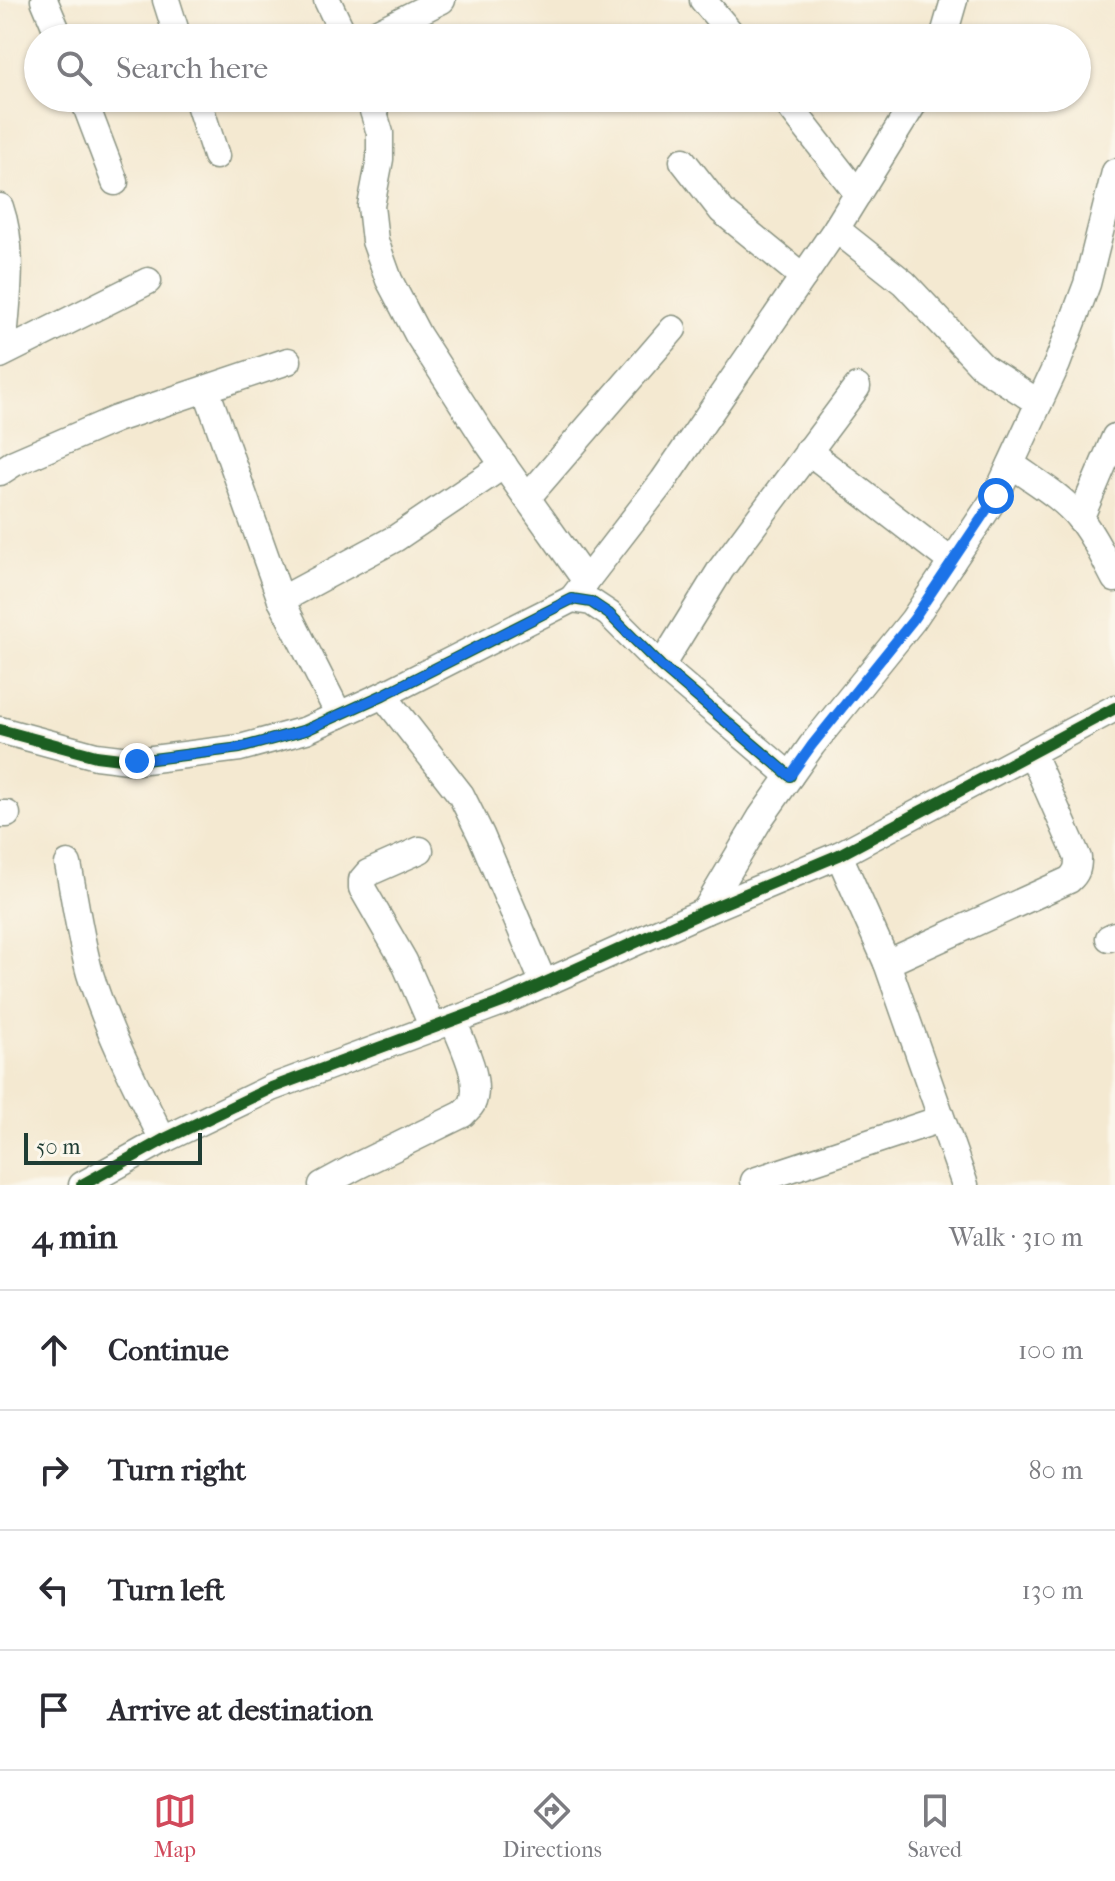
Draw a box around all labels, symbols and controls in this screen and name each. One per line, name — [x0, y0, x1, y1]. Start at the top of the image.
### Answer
search box — [24, 24, 1091, 112]
icon: search — [52, 46, 96, 90]
text: Search here — [116, 51, 268, 86]
route start — [978, 478, 1014, 514]
route end — [119, 743, 155, 779]
scale bar — [24, 1129, 202, 1165]
text: 50 m — [36, 1134, 81, 1160]
text: 4 min — [32, 1217, 117, 1257]
text: Walk · 310 m — [949, 1222, 1083, 1253]
icon: ahead — [32, 1328, 76, 1372]
text: Continue — [108, 1333, 229, 1368]
text: 100 m — [1018, 1335, 1083, 1366]
icon: right — [32, 1448, 76, 1492]
text: Turn right — [108, 1453, 246, 1488]
text: 80 m — [1028, 1455, 1083, 1486]
icon: left — [32, 1568, 76, 1612]
text: Turn left — [108, 1573, 225, 1608]
text: 130 m — [1022, 1575, 1083, 1606]
icon: arrive — [32, 1688, 76, 1732]
text: Arrive at destination — [108, 1693, 373, 1728]
tab: Map — [153, 1789, 197, 1863]
tab: Directions — [503, 1789, 602, 1863]
tab: Saved — [908, 1789, 962, 1863]

